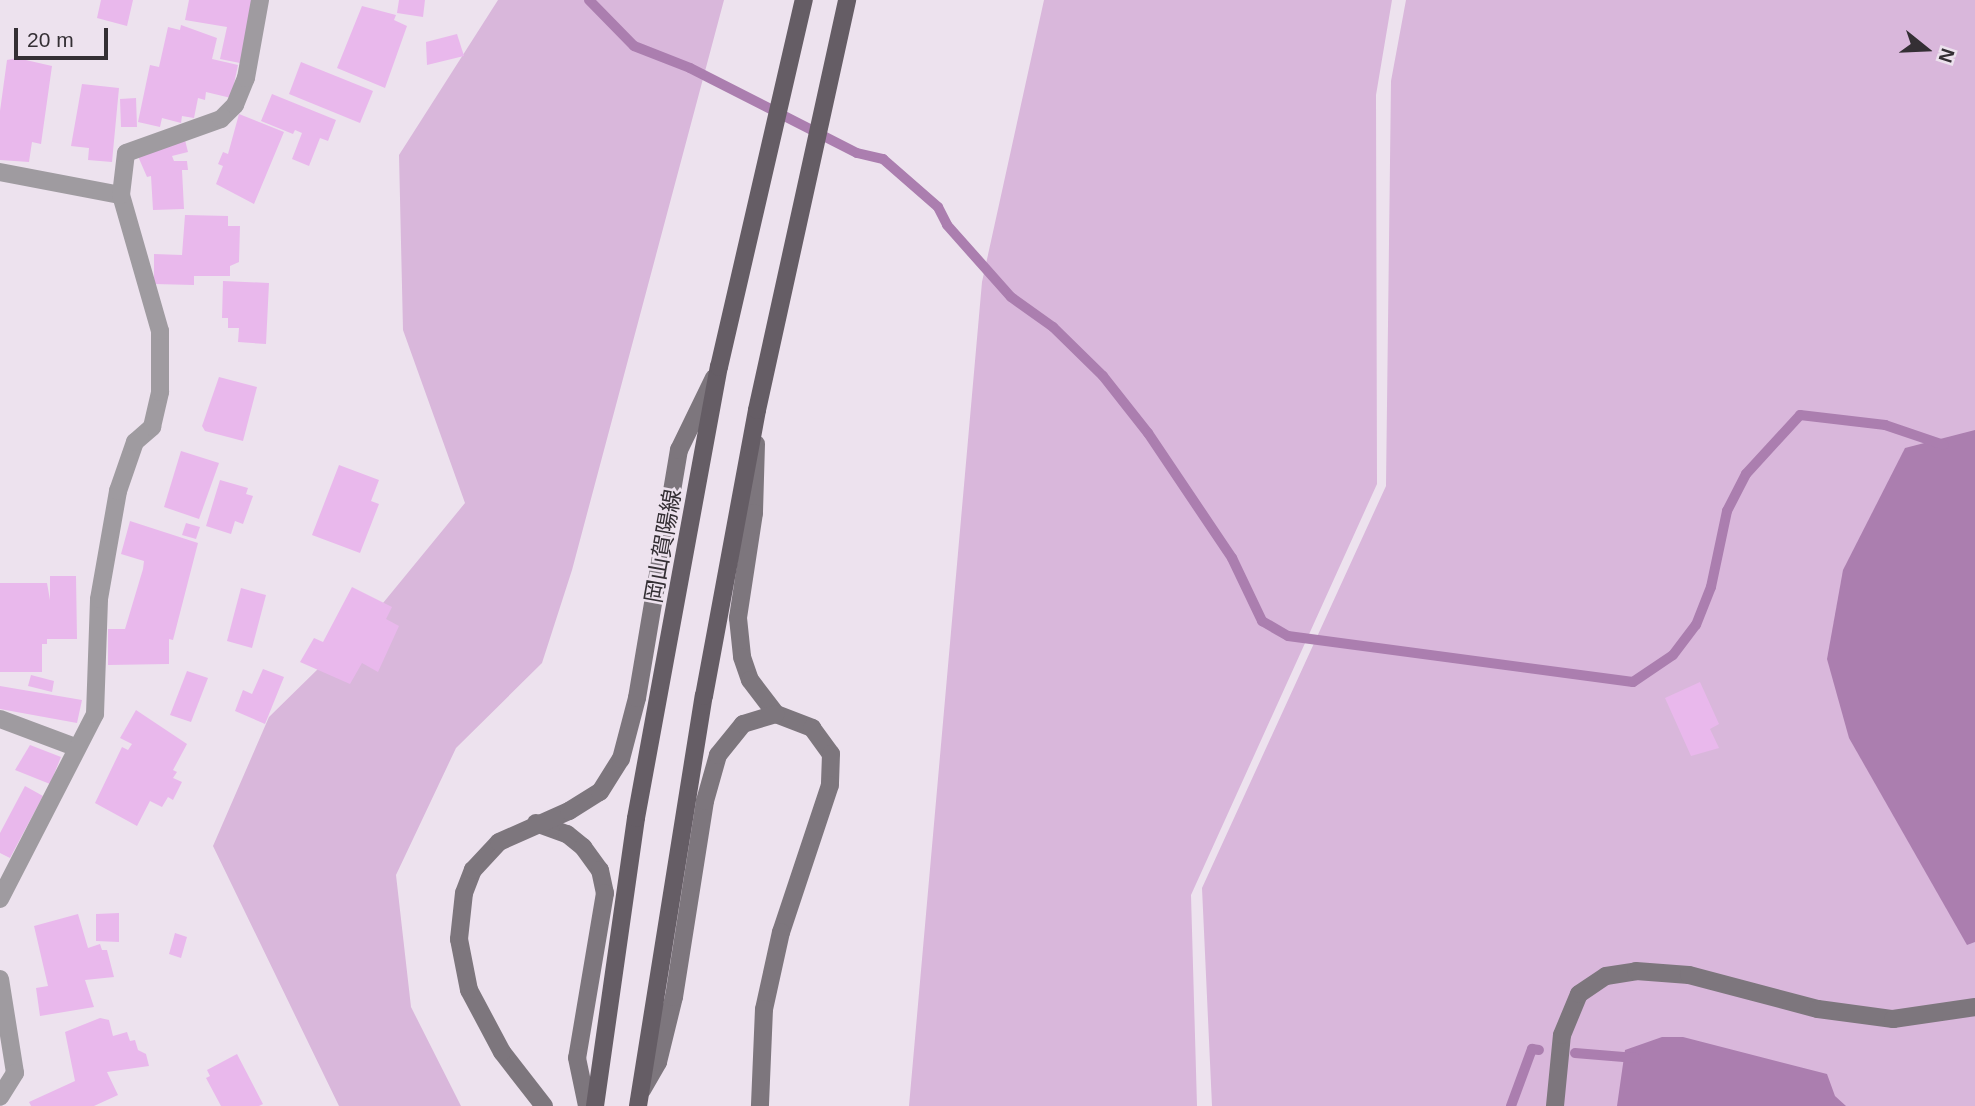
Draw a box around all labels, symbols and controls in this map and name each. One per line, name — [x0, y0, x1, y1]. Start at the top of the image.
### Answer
scale bar — [18, 14, 112, 58]
north arrow — [1891, 14, 1961, 84]
text: 20 m — [27, 28, 74, 51]
text: N — [1934, 46, 1959, 65]
street label: 岡山賀陽線 — [639, 487, 687, 605]

